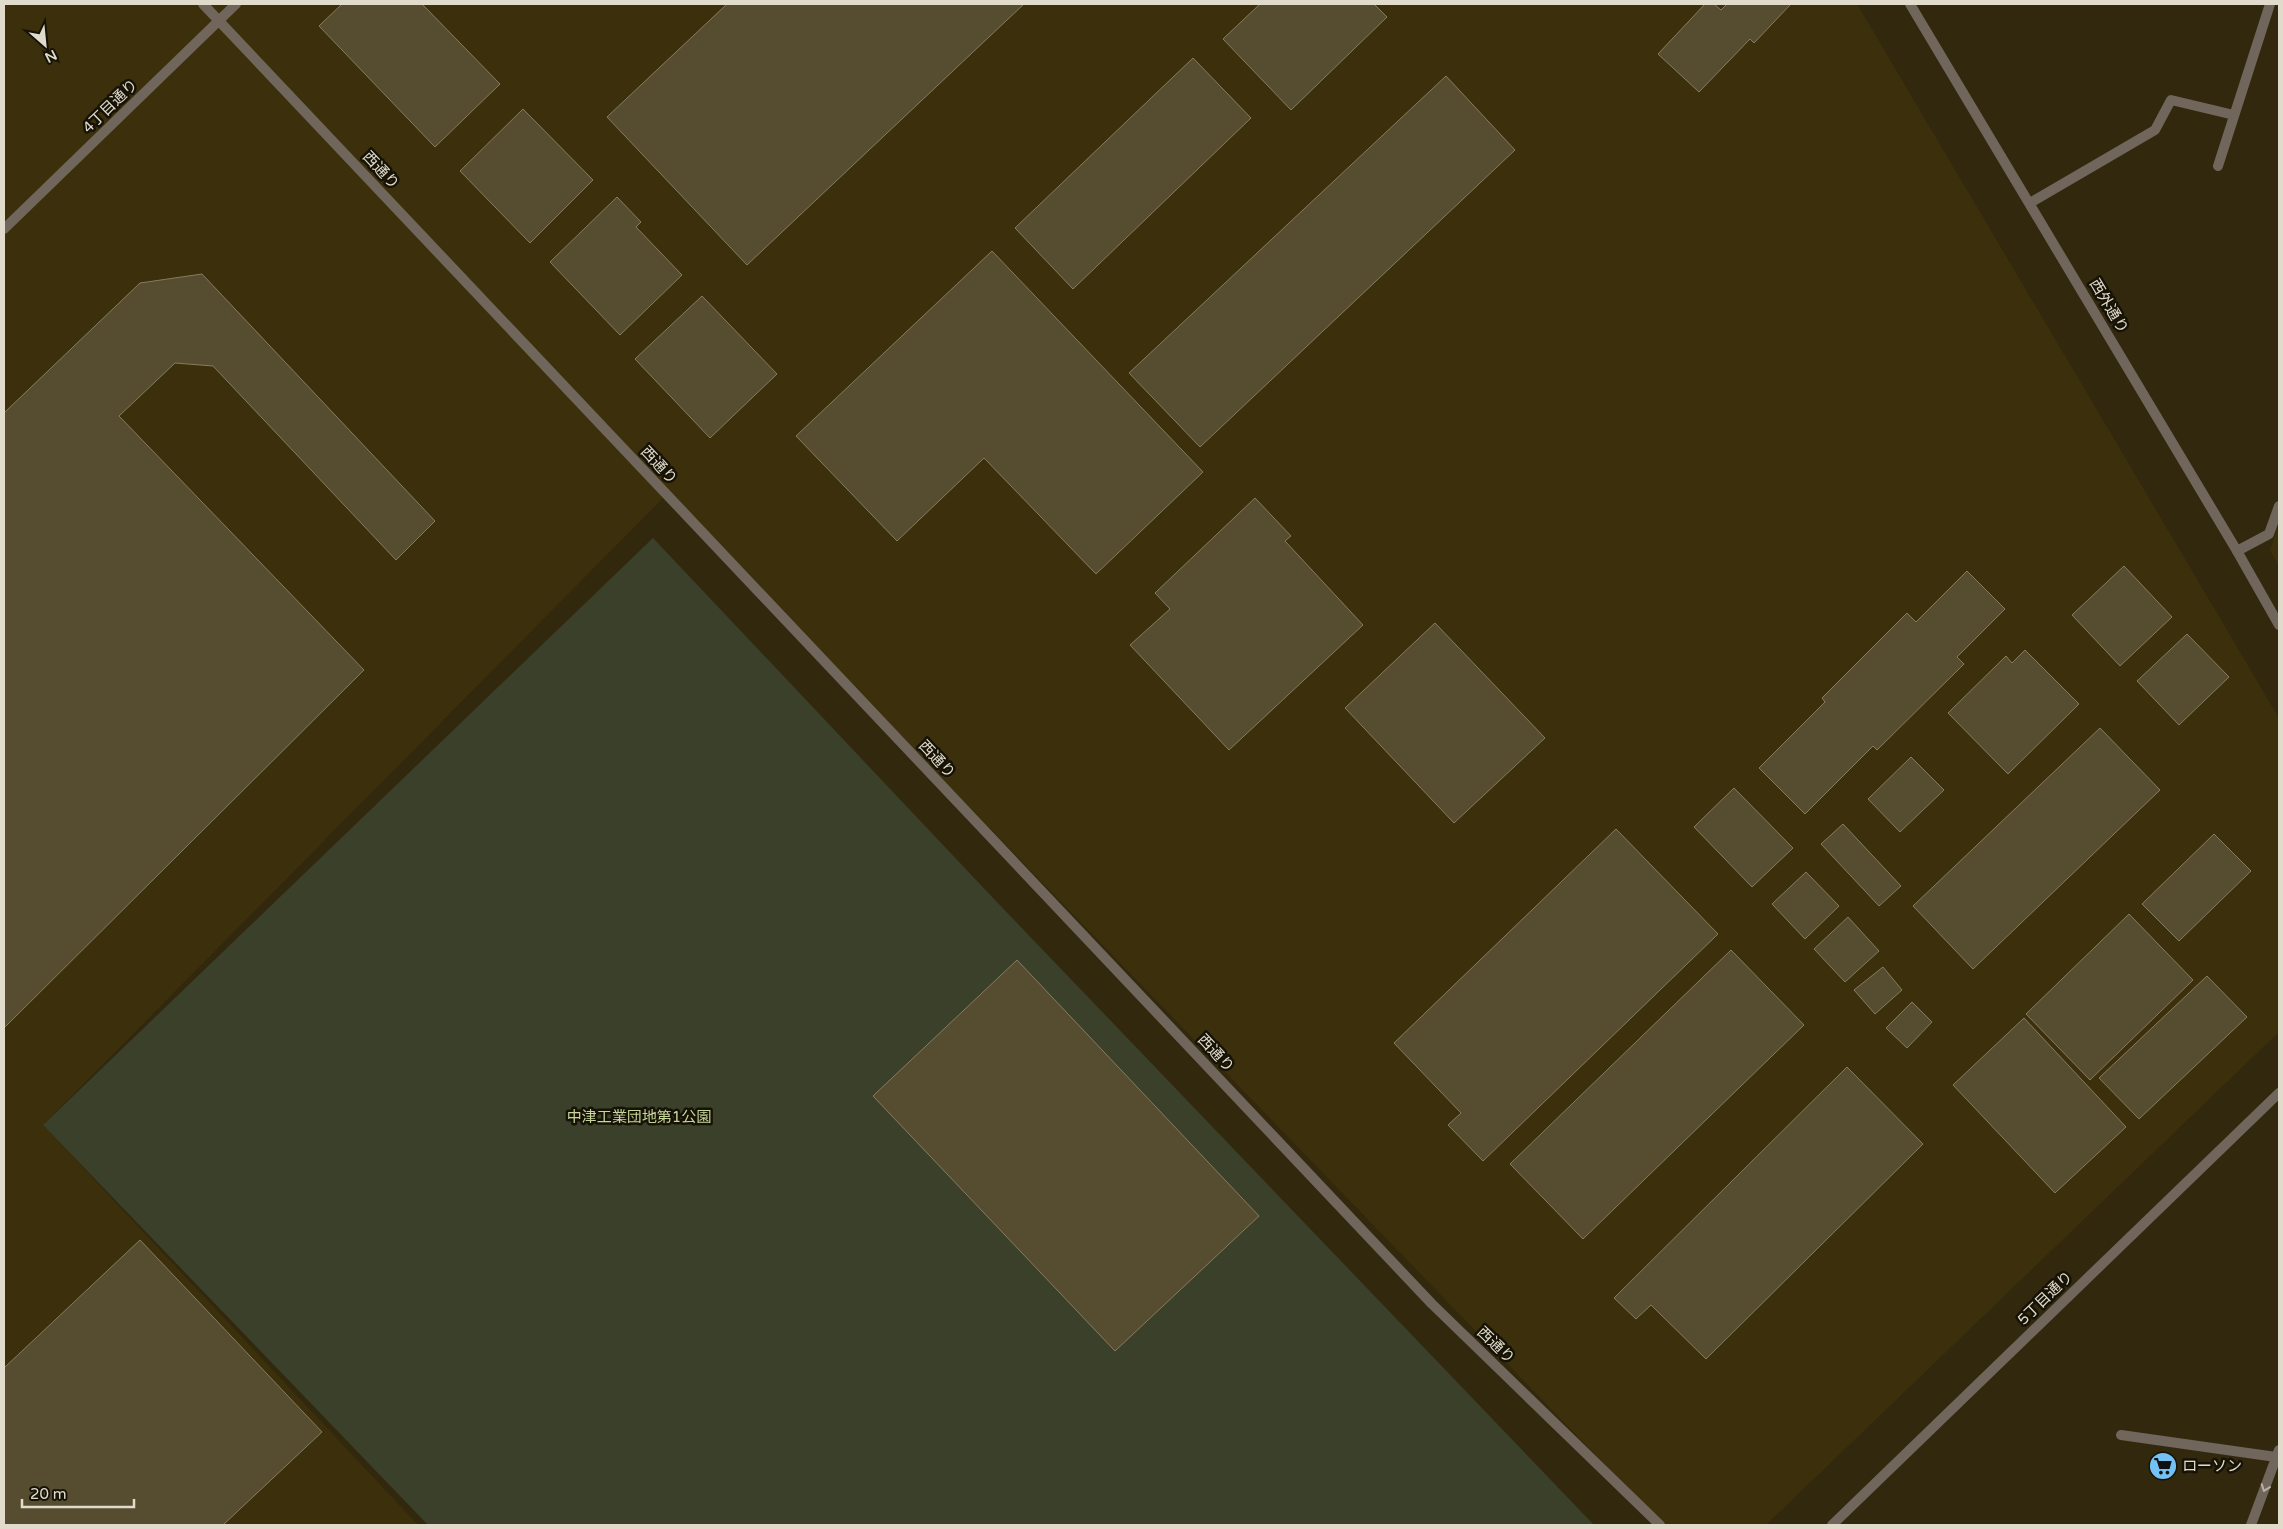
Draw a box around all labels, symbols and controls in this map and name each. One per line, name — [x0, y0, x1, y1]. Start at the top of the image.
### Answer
north arrow — [20, 20, 70, 70]
text: N — [42, 46, 60, 66]
street label: 4丁目通り — [79, 75, 141, 137]
street label: 西通り — [359, 147, 403, 193]
street label: 西外通り — [2086, 276, 2132, 336]
street label: 西通り — [637, 442, 681, 488]
street label: 西通り — [915, 736, 959, 782]
street label: 西通り — [1194, 1030, 1238, 1076]
park label: 中津工業団地第1公園 — [567, 1108, 711, 1126]
street label: 5丁目通り — [2014, 1267, 2076, 1329]
street label: 西通り — [1474, 1323, 1518, 1367]
supermarket icon: ローソン — [2148, 1451, 2178, 1481]
place label: ローソン — [2182, 1457, 2242, 1475]
scale bar — [22, 1476, 135, 1508]
one-way arrow — [2261, 1483, 2271, 1491]
text: 20 m — [30, 1485, 67, 1503]

